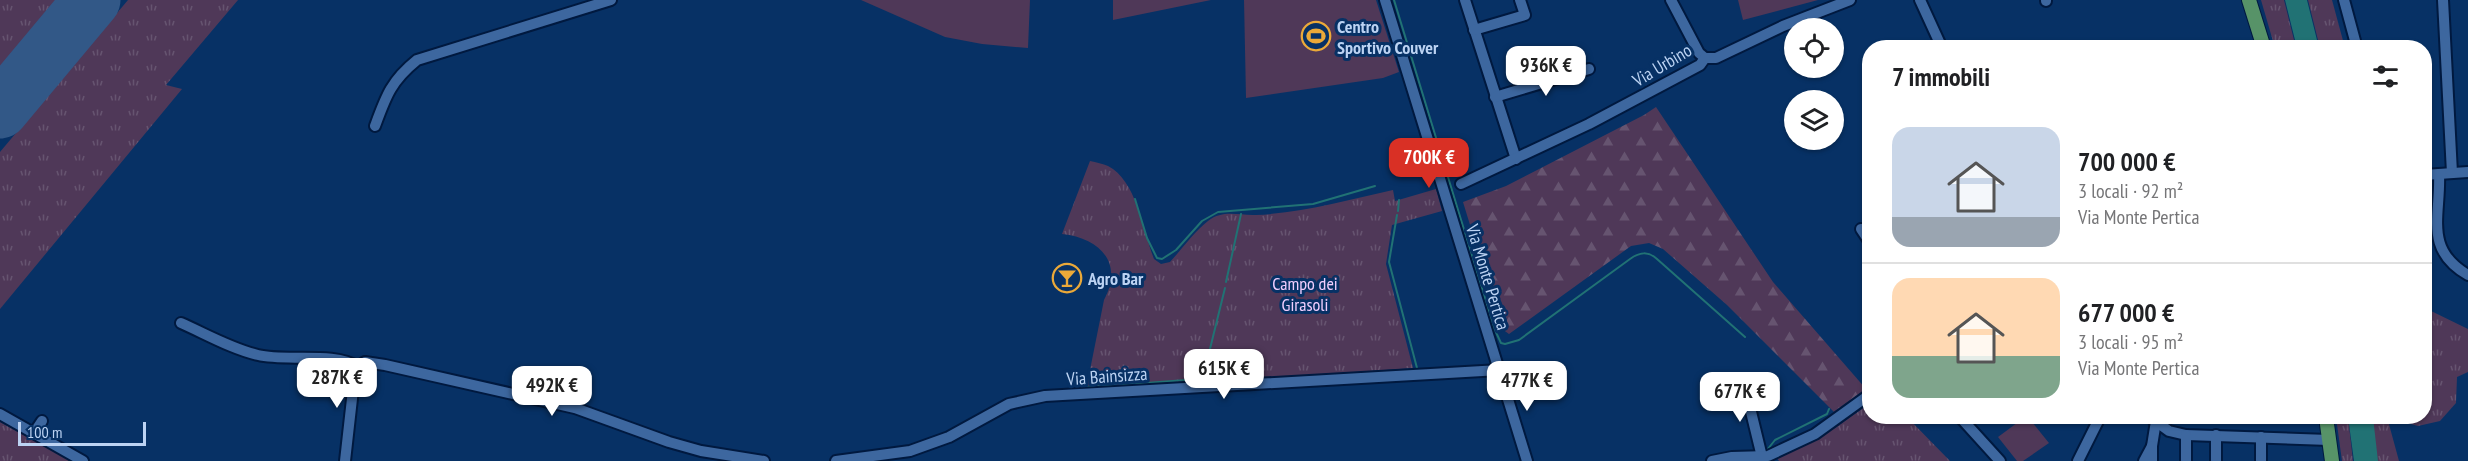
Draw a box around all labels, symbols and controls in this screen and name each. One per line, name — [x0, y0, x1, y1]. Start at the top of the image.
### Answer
place label: Centro Sportivo Couver — [1337, 15, 1439, 59]
map controls — [1784, 18, 1844, 150]
button: locate — [1784, 18, 1844, 78]
sports icon: Centro Sportivo Couver — [1300, 20, 1332, 52]
street label: Via Urbino — [1627, 38, 1696, 92]
pin: 936K € — [1497, 46, 1595, 97]
text: 936K € — [1520, 52, 1572, 78]
text: 7 immobili — [1892, 60, 1990, 93]
icon: filters — [2369, 60, 2402, 93]
button: layers — [1784, 90, 1844, 150]
pin: 700K € — [1380, 138, 1478, 189]
text: 700K € — [1403, 144, 1455, 170]
text: 700 000 € — [2078, 145, 2176, 178]
icon: home — [1940, 151, 2012, 223]
text: 3 locali · 92 m² — [2078, 178, 2183, 204]
text: Via Monte Pertica — [2078, 204, 2199, 230]
street label: Via Monte Pertica — [1461, 220, 1515, 333]
bar icon: Agro Bar — [1051, 262, 1083, 294]
place label: Agro Bar — [1087, 267, 1144, 290]
park label: Campo dei Girasoli — [1272, 272, 1338, 316]
text: 677 000 € — [2078, 296, 2175, 329]
icon: home — [1940, 302, 2012, 374]
text: 3 locali · 95 m² — [2078, 329, 2183, 355]
pin: 615K € — [1175, 349, 1273, 400]
text: 615K € — [1198, 355, 1250, 381]
text: Via Monte Pertica — [2078, 355, 2199, 381]
pin: 287K € — [288, 358, 386, 409]
pin: 477K € — [1478, 361, 1576, 412]
street label: Via Bainsizza — [1065, 362, 1148, 390]
text: 287K € — [311, 364, 363, 390]
pin: 492K € — [503, 366, 601, 417]
text: 477K € — [1501, 367, 1553, 393]
text: 492K € — [526, 372, 578, 398]
pin: 677K € — [1691, 372, 1789, 423]
text: 677K € — [1714, 378, 1766, 404]
scale bar — [18, 419, 146, 446]
text: 100 m — [27, 422, 62, 442]

